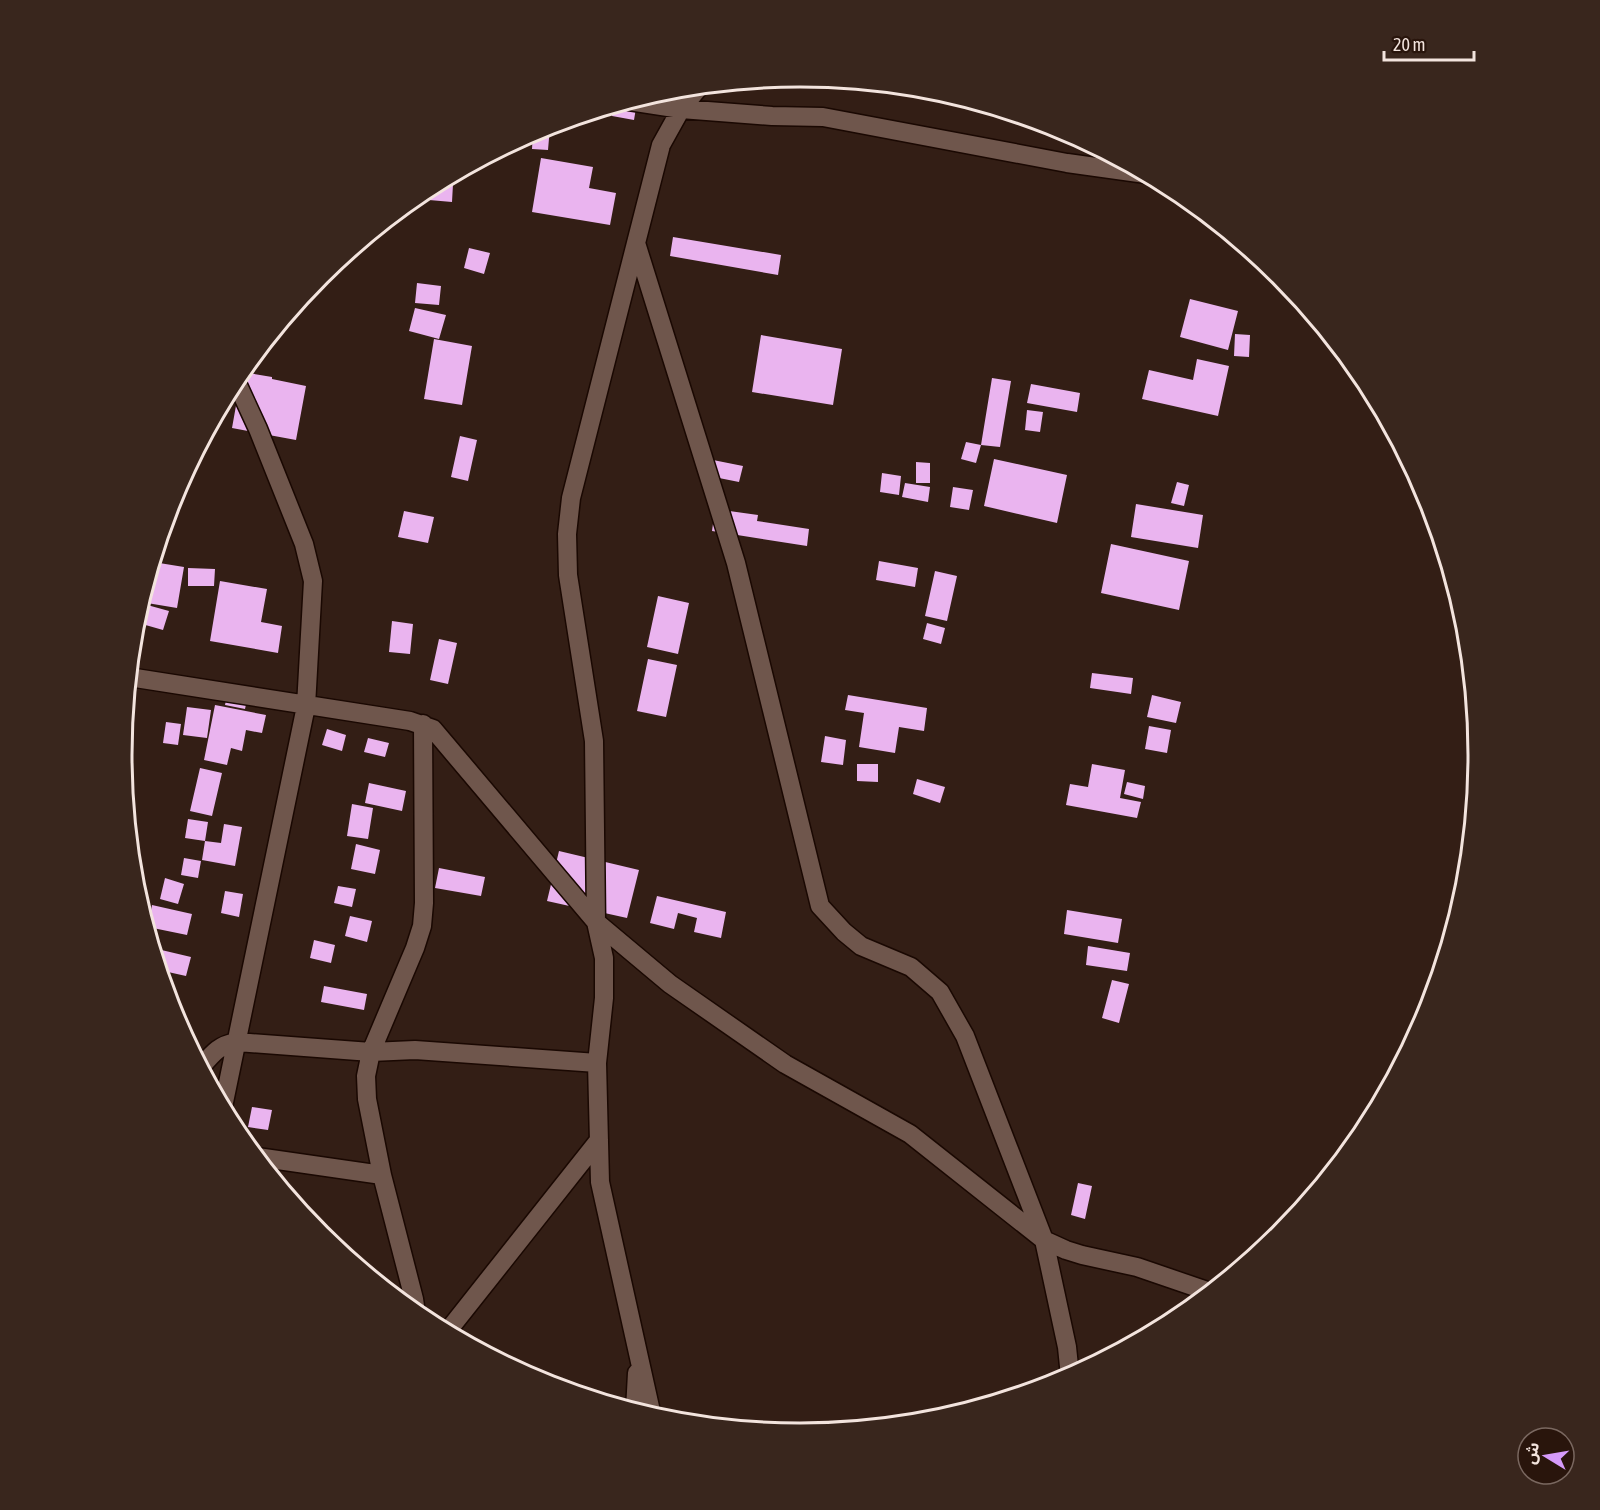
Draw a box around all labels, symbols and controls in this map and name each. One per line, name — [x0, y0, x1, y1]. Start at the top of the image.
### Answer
scale bar — [1384, 24, 1474, 62]
text: 20 m — [1393, 34, 1425, 55]
north arrow — [1516, 1426, 1576, 1486]
text: ش — [1520, 1441, 1543, 1466]

